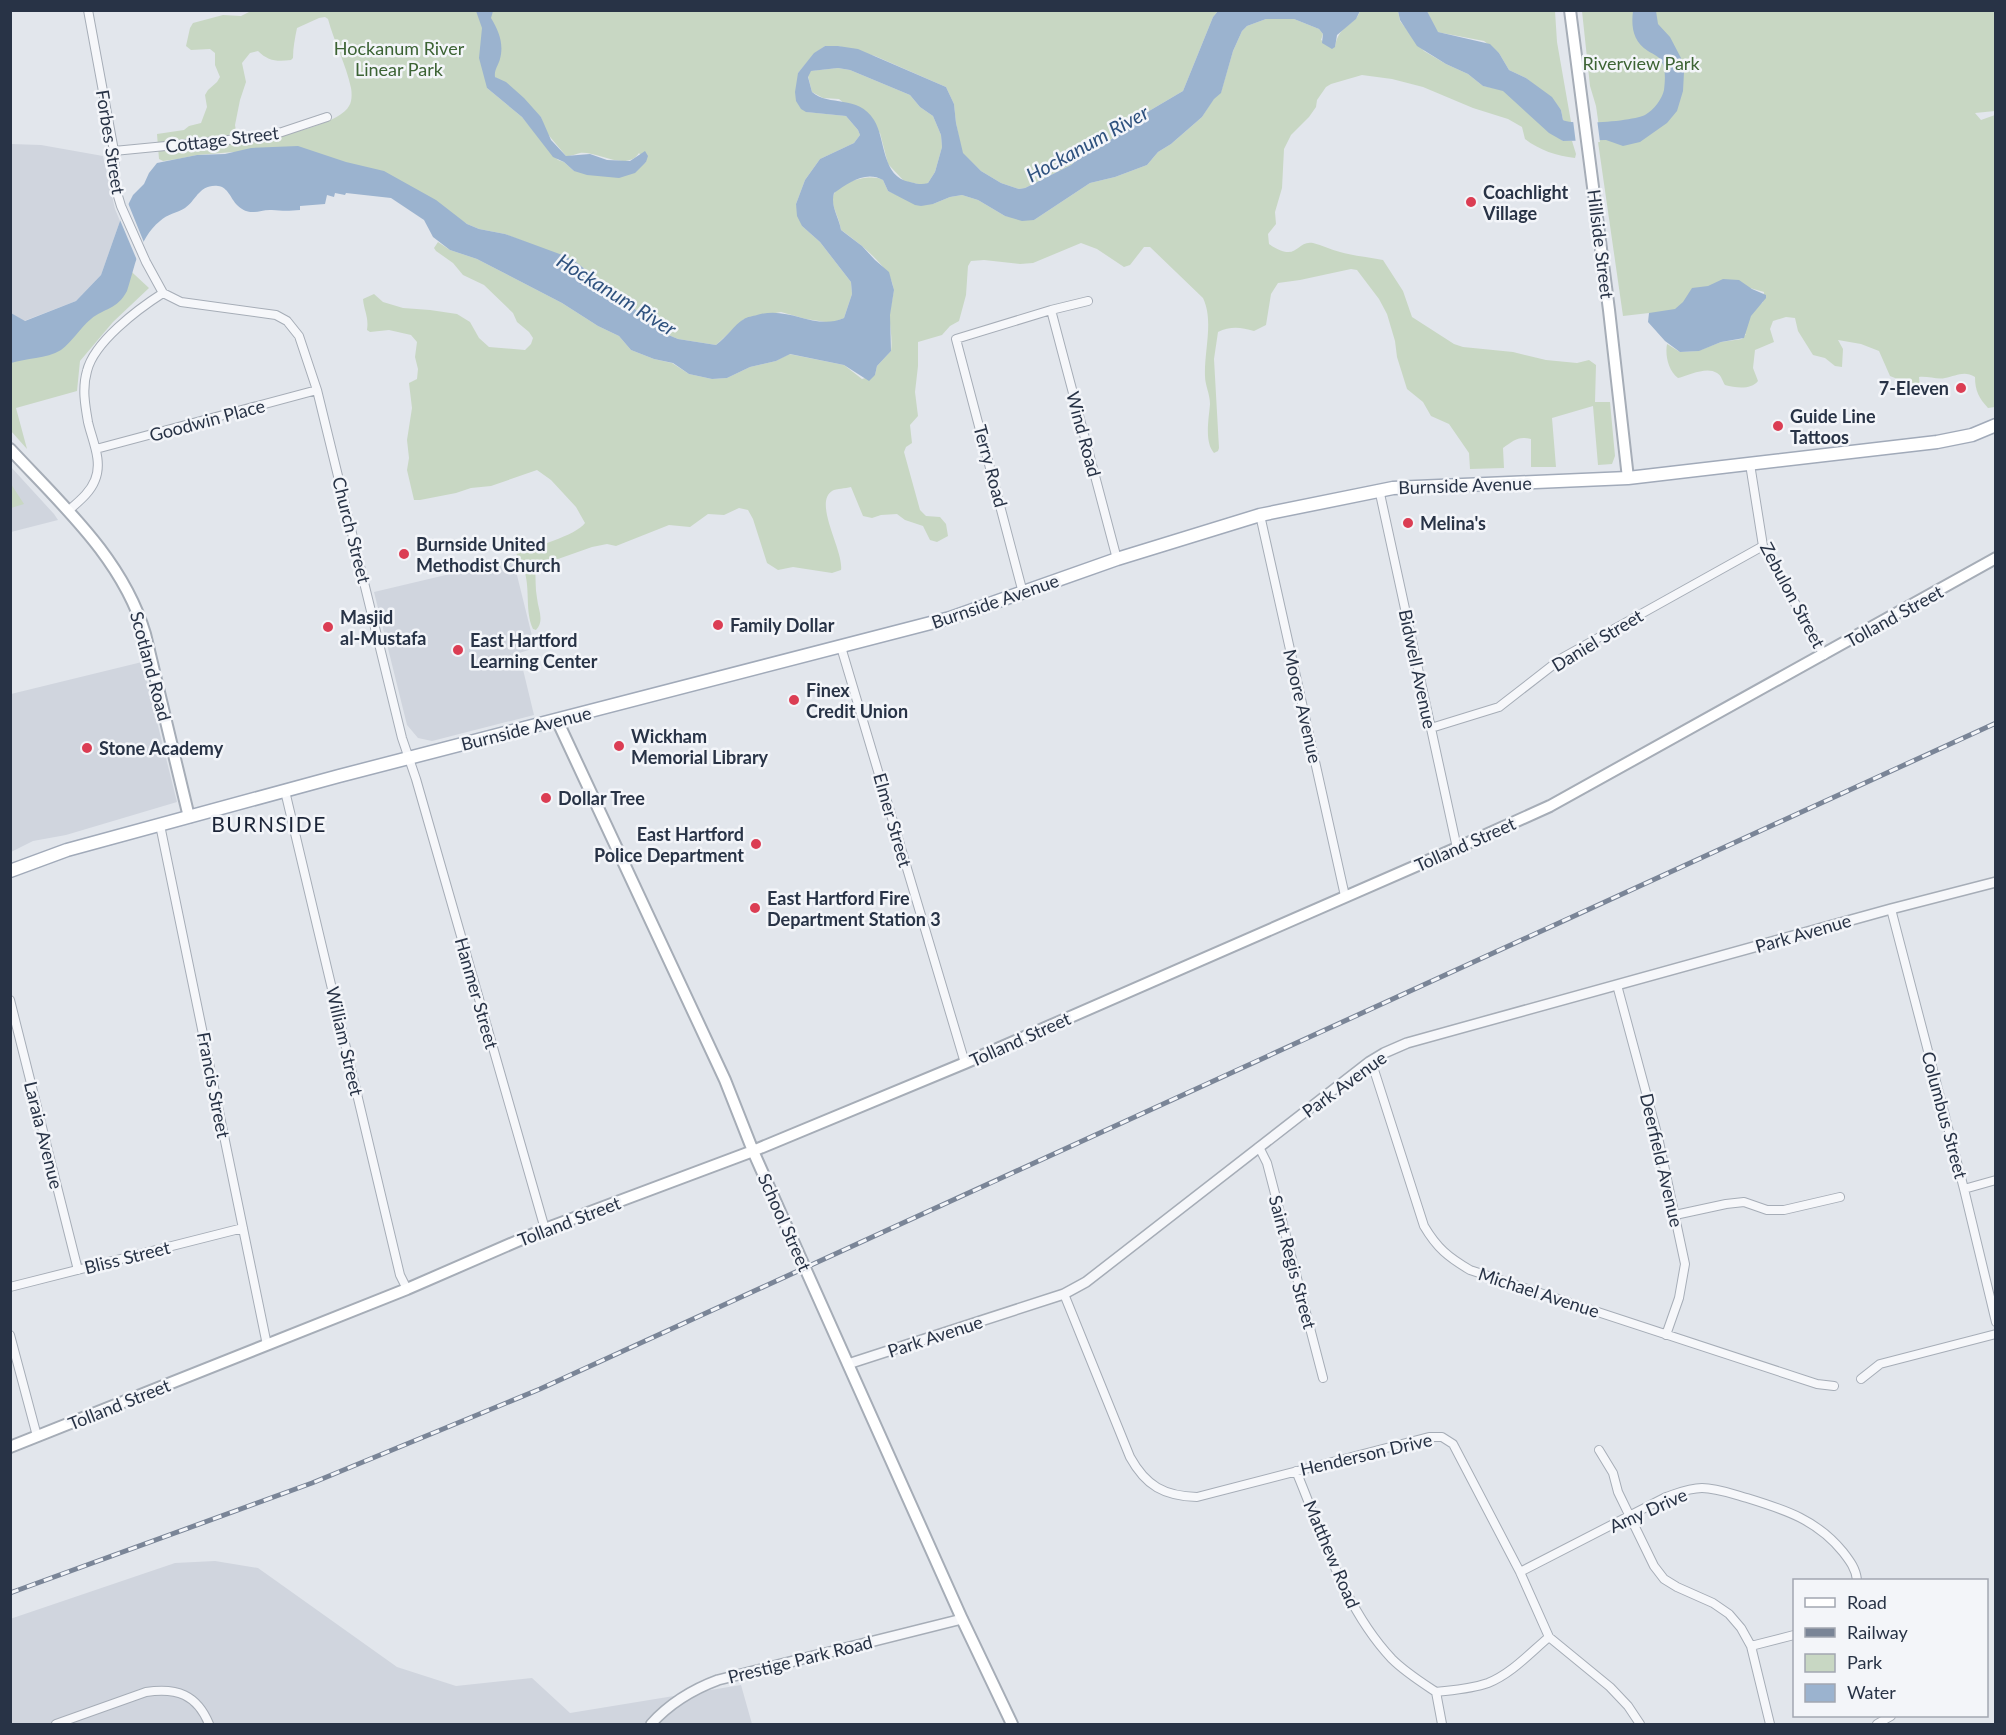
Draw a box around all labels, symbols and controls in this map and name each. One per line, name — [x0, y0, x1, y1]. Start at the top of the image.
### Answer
park label: Hockanum River Linear Park — [334, 37, 465, 80]
park label: Riverview Park — [1582, 52, 1700, 74]
street label: Forbes Street — [92, 88, 130, 196]
water label: Hockanum River — [1022, 99, 1153, 186]
street label: Cottage Street — [164, 121, 280, 157]
place label: Coachlight Village — [1482, 181, 1569, 224]
street label: Hillside Street — [1583, 188, 1619, 301]
marker: Coachlight Village — [1464, 195, 1478, 209]
water label: Hockanum River — [553, 248, 682, 341]
place label: 7-Eleven — [1879, 377, 1949, 399]
marker: 7-Eleven — [1954, 381, 1968, 395]
street label: Wind Road — [1062, 389, 1106, 479]
street label: Goodwin Place — [147, 394, 267, 446]
place label: Guide Line Tattoos — [1790, 405, 1876, 448]
marker: Guide Line Tattoos — [1771, 419, 1785, 433]
street label: Terry Road — [969, 422, 1013, 510]
street label: Burnside Avenue — [1398, 472, 1532, 498]
street label: Church Street — [328, 474, 376, 586]
place label: Melina's — [1420, 512, 1486, 534]
marker: Melina's — [1401, 516, 1415, 530]
place label: Burnside United Methodist Church — [416, 533, 561, 576]
street label: Zebulon Street — [1756, 538, 1830, 652]
marker: Burnside United Methodist Church — [397, 547, 411, 561]
street label: Burnside Avenue — [928, 569, 1062, 633]
street label: Tolland Street — [1841, 580, 1947, 652]
street label: Daniel Street — [1547, 604, 1647, 676]
place label: Masjid al-Mustafa — [340, 606, 426, 649]
street label: Bidwell Avenue — [1395, 607, 1441, 731]
street label: Scotland Road — [126, 609, 176, 723]
place label: Family Dollar — [730, 614, 835, 636]
marker: Family Dollar — [711, 618, 725, 632]
marker: Masjid al-Mustafa — [321, 620, 335, 634]
place label: East Hartford Learning Center — [470, 629, 598, 672]
marker: East Hartford Learning Center — [451, 643, 465, 657]
street label: Moore Avenue — [1279, 647, 1327, 765]
place label: Finex Credit Union — [806, 679, 908, 722]
marker: Finex Credit Union — [787, 693, 801, 707]
street label: Burnside Avenue — [459, 701, 593, 755]
place label: Wickham Memorial Library — [631, 725, 769, 768]
place label: Stone Academy — [99, 737, 224, 759]
marker: Wickham Memorial Library — [612, 739, 626, 753]
marker: Stone Academy — [80, 741, 94, 755]
street label: Elmer Street — [869, 770, 917, 870]
place label: Dollar Tree — [558, 787, 645, 809]
marker: Dollar Tree — [539, 791, 553, 805]
district label: BURNSIDE — [211, 811, 327, 836]
street label: Tolland Street — [1411, 812, 1519, 876]
place label: East Hartford Police Department — [594, 823, 744, 866]
marker: East Hartford Police Department — [749, 837, 763, 851]
place label: East Hartford Fire Department Station 3 — [767, 887, 941, 930]
marker: East Hartford Fire Department Station 3 — [748, 901, 762, 915]
street label: Park Avenue — [1752, 909, 1854, 957]
street label: Hanmer Street — [451, 935, 504, 1052]
street label: William Street — [322, 984, 368, 1098]
street label: Tolland Street — [966, 1007, 1074, 1071]
street label: Francis Street — [193, 1030, 235, 1140]
street label: Park Avenue — [1298, 1046, 1390, 1122]
street label: Columbus Street — [1917, 1049, 1973, 1182]
street label: Laraia Avenue — [20, 1079, 68, 1191]
street label: Deerfield Avenue — [1636, 1091, 1688, 1229]
street label: School Street — [754, 1170, 817, 1275]
street label: Tolland Street — [515, 1191, 624, 1251]
street label: Saint Regis Street — [1265, 1193, 1322, 1332]
street label: Bliss Street — [82, 1236, 173, 1278]
street label: Michael Avenue — [1476, 1262, 1602, 1322]
street label: Park Avenue — [885, 1310, 985, 1362]
street label: Tolland Street — [65, 1373, 174, 1434]
street label: Henderson Drive — [1298, 1428, 1434, 1480]
street label: Amy Drive — [1606, 1483, 1690, 1537]
street label: Matthew Road — [1299, 1497, 1365, 1611]
legend — [1793, 1579, 1988, 1717]
text: Road — [1847, 1591, 1887, 1613]
text: Railway — [1847, 1621, 1908, 1643]
street label: Prestige Park Road — [725, 1630, 875, 1688]
text: Park — [1847, 1651, 1883, 1673]
text: Water — [1847, 1681, 1896, 1703]

